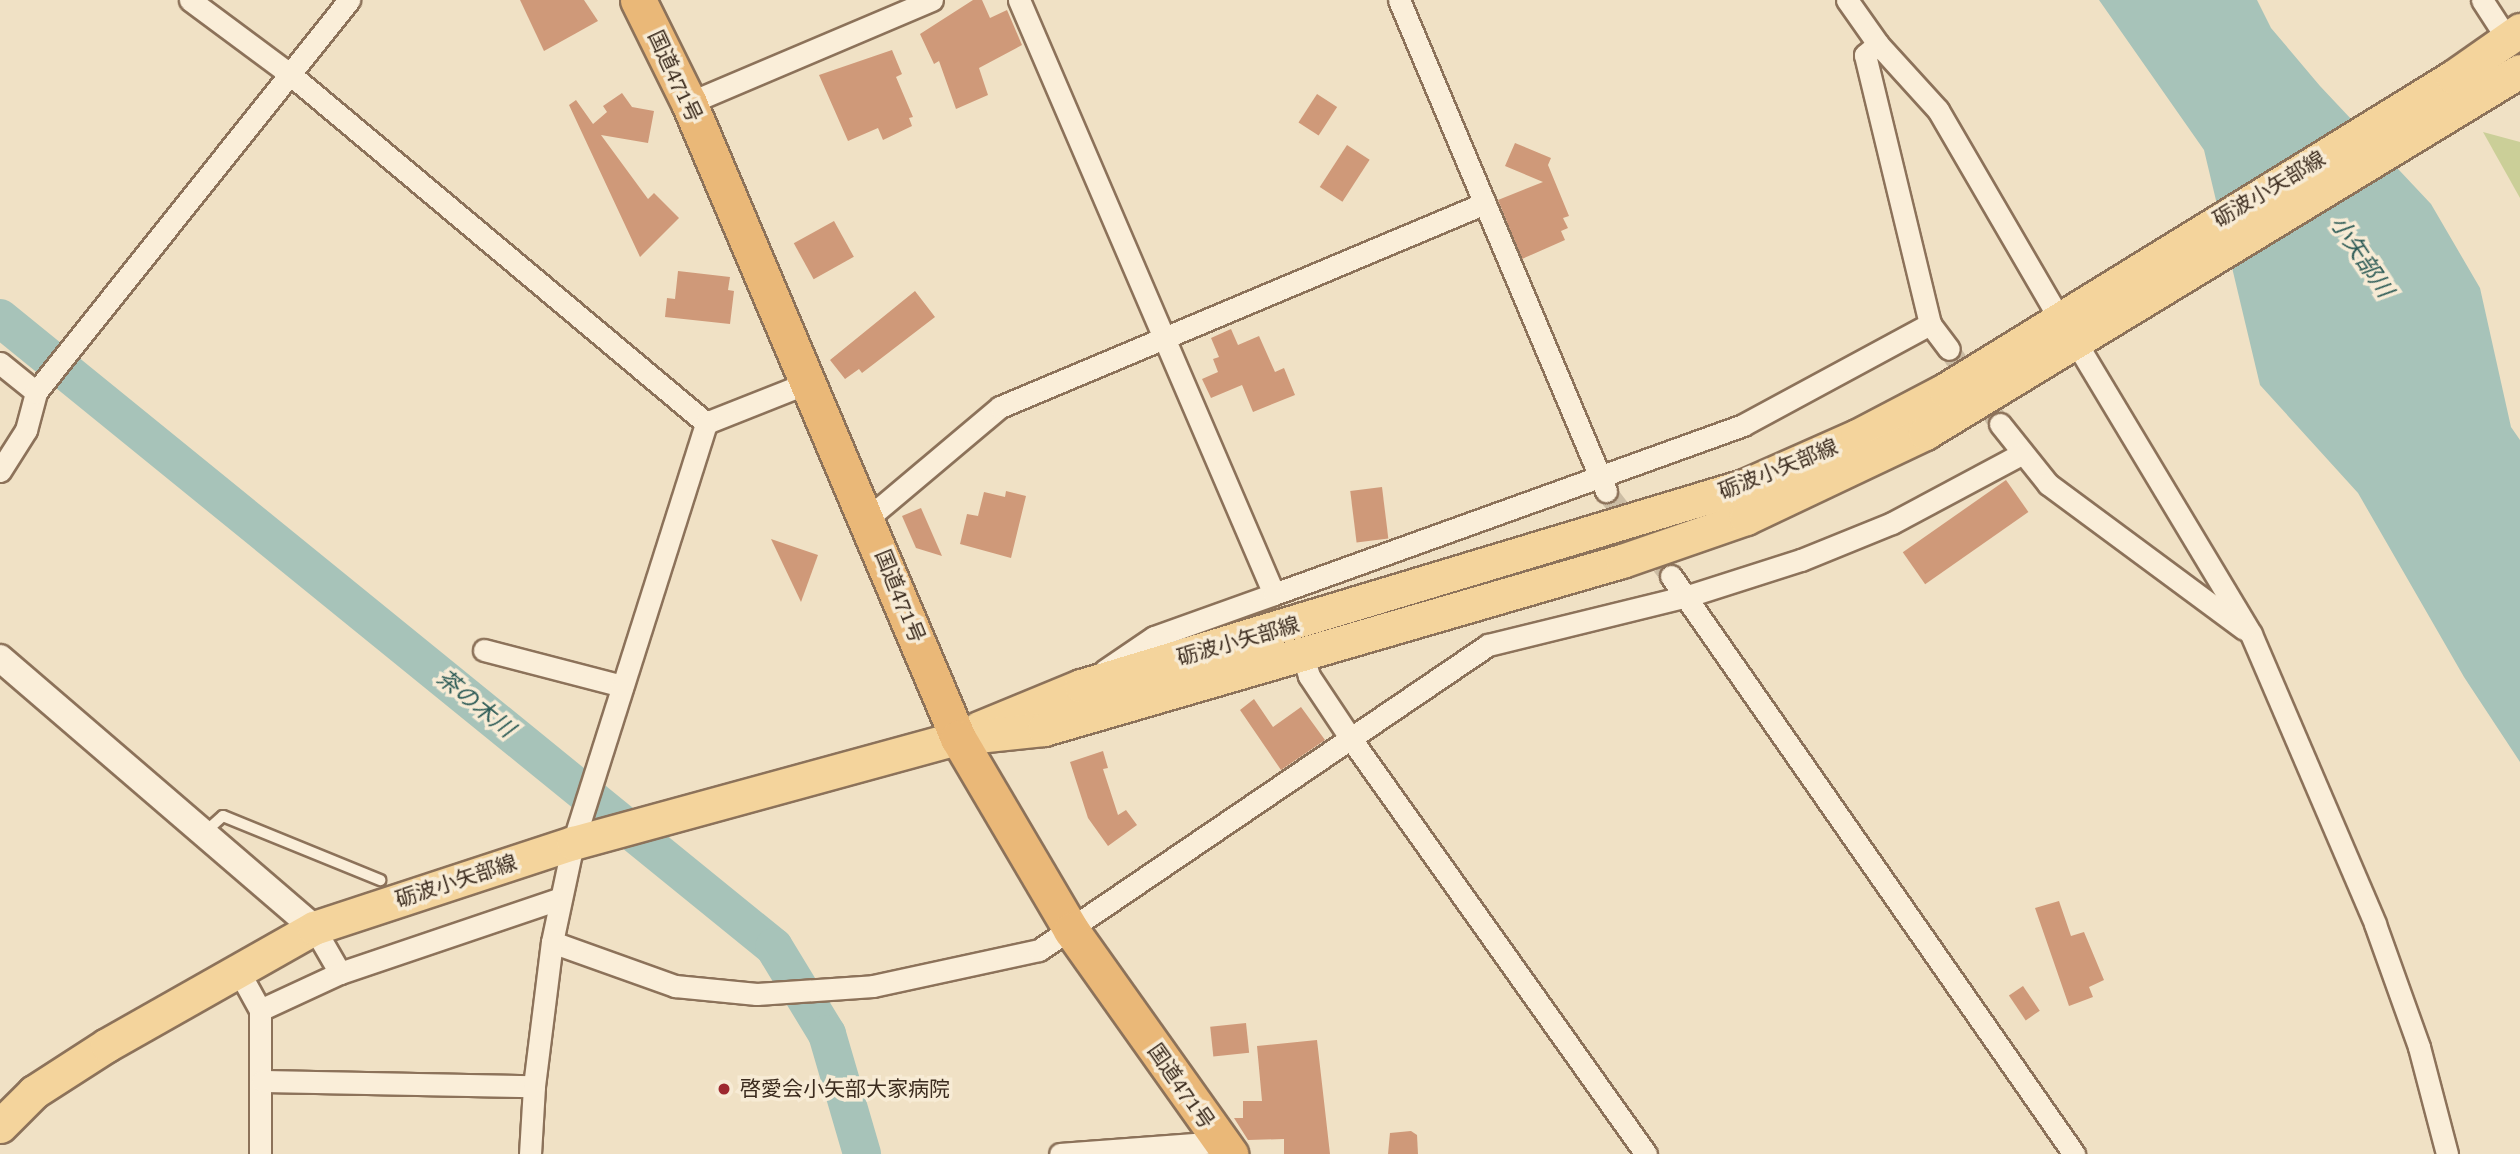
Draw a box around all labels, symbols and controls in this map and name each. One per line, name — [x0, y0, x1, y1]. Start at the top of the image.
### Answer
street label: 国道471号 — [643, 26, 707, 126]
street label: 砺波小矢部線 — [2209, 146, 2329, 232]
water label: 小矢部川 — [2324, 211, 2398, 303]
street label: 砺波小矢部線 — [1715, 434, 1841, 504]
street label: 国道471号 — [870, 546, 930, 646]
street label: 砺波小矢部線 — [1174, 612, 1302, 670]
water label: 茶の木川 — [431, 664, 519, 744]
street label: 砺波小矢部線 — [392, 850, 520, 912]
street label: 国道471号 — [1142, 1039, 1220, 1133]
place label: 啓愛会小矢部大家病院 — [740, 1076, 950, 1102]
marker: 啓愛会小矢部大家病院 — [714, 1079, 734, 1099]

